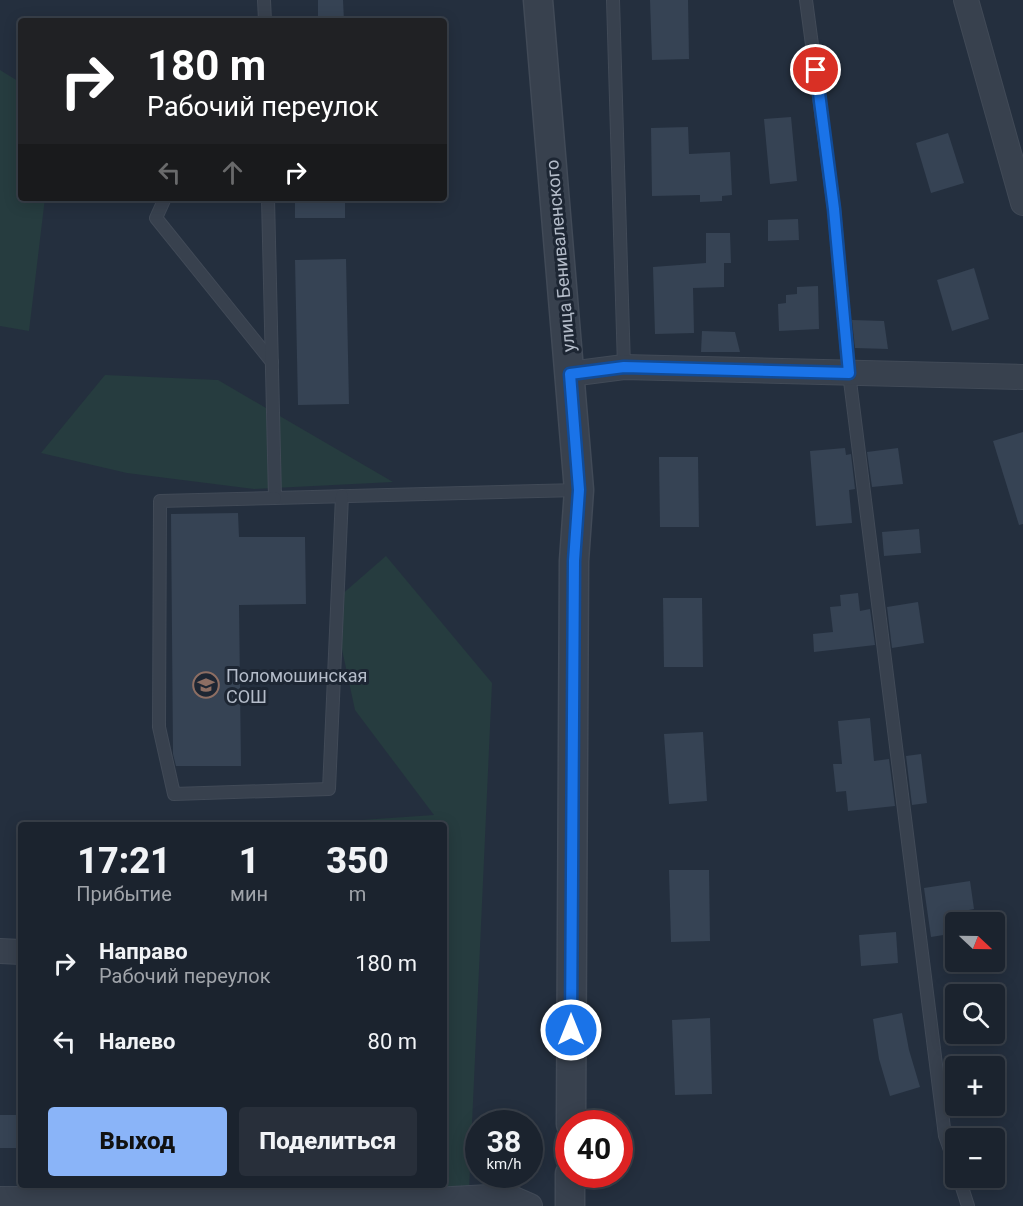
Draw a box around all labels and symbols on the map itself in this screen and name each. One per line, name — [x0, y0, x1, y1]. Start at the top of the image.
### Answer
pin — [790, 44, 841, 95]
street label: улица Бениваленского — [541, 159, 579, 353]
place label: Поломошинская СОШ — [226, 665, 367, 707]
school or university icon: Поломошинская СОШ — [191, 670, 221, 700]
north arrow — [945, 912, 1005, 972]
position arrow — [539, 998, 603, 1062]
speed limit sign: 40 — [555, 1110, 633, 1188]

